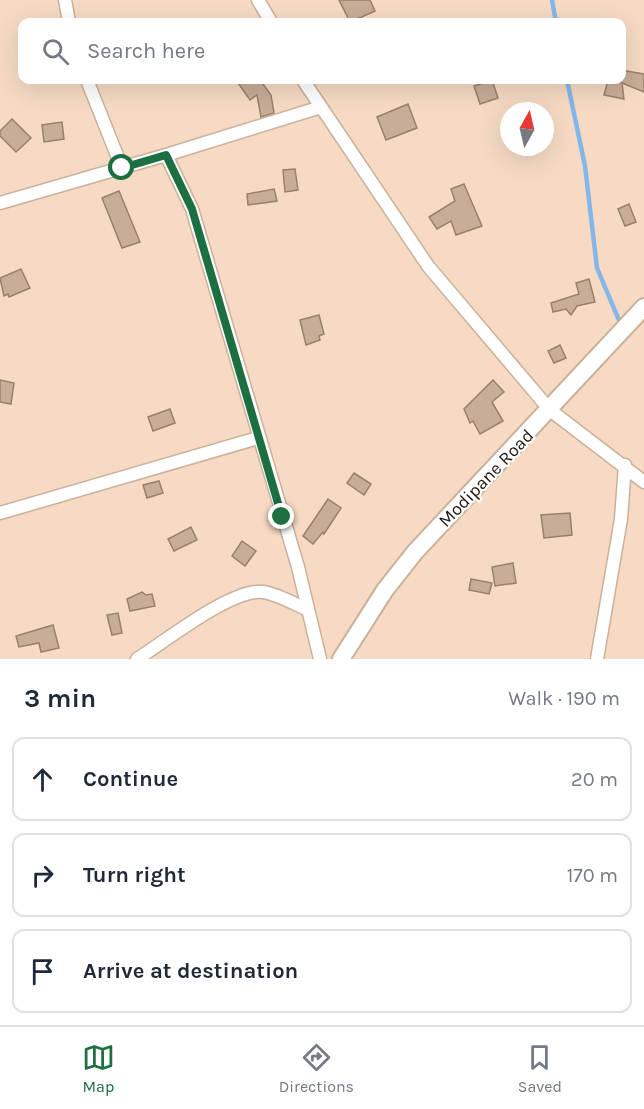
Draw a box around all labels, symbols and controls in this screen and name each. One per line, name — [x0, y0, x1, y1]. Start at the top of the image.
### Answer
search box — [18, 18, 626, 84]
icon: search — [39, 35, 72, 68]
text: Search here — [87, 38, 205, 64]
north arrow — [500, 102, 554, 156]
route start — [108, 154, 134, 180]
street label: Modipane Road — [434, 425, 538, 531]
route end — [268, 503, 294, 529]
text: 3 min — [24, 683, 96, 714]
text: Walk · 190 m — [508, 687, 620, 710]
icon: ahead — [26, 763, 59, 796]
text: Continue — [83, 766, 178, 792]
text: 20 m — [571, 768, 618, 791]
icon: right — [26, 859, 59, 892]
text: Turn right — [83, 862, 186, 888]
text: 170 m — [567, 864, 618, 887]
icon: arrive — [26, 955, 59, 988]
text: Arrive at destination — [83, 958, 298, 984]
tab: Map — [82, 1041, 115, 1096]
tab: Directions — [279, 1041, 354, 1096]
tab: Saved — [518, 1041, 562, 1096]

